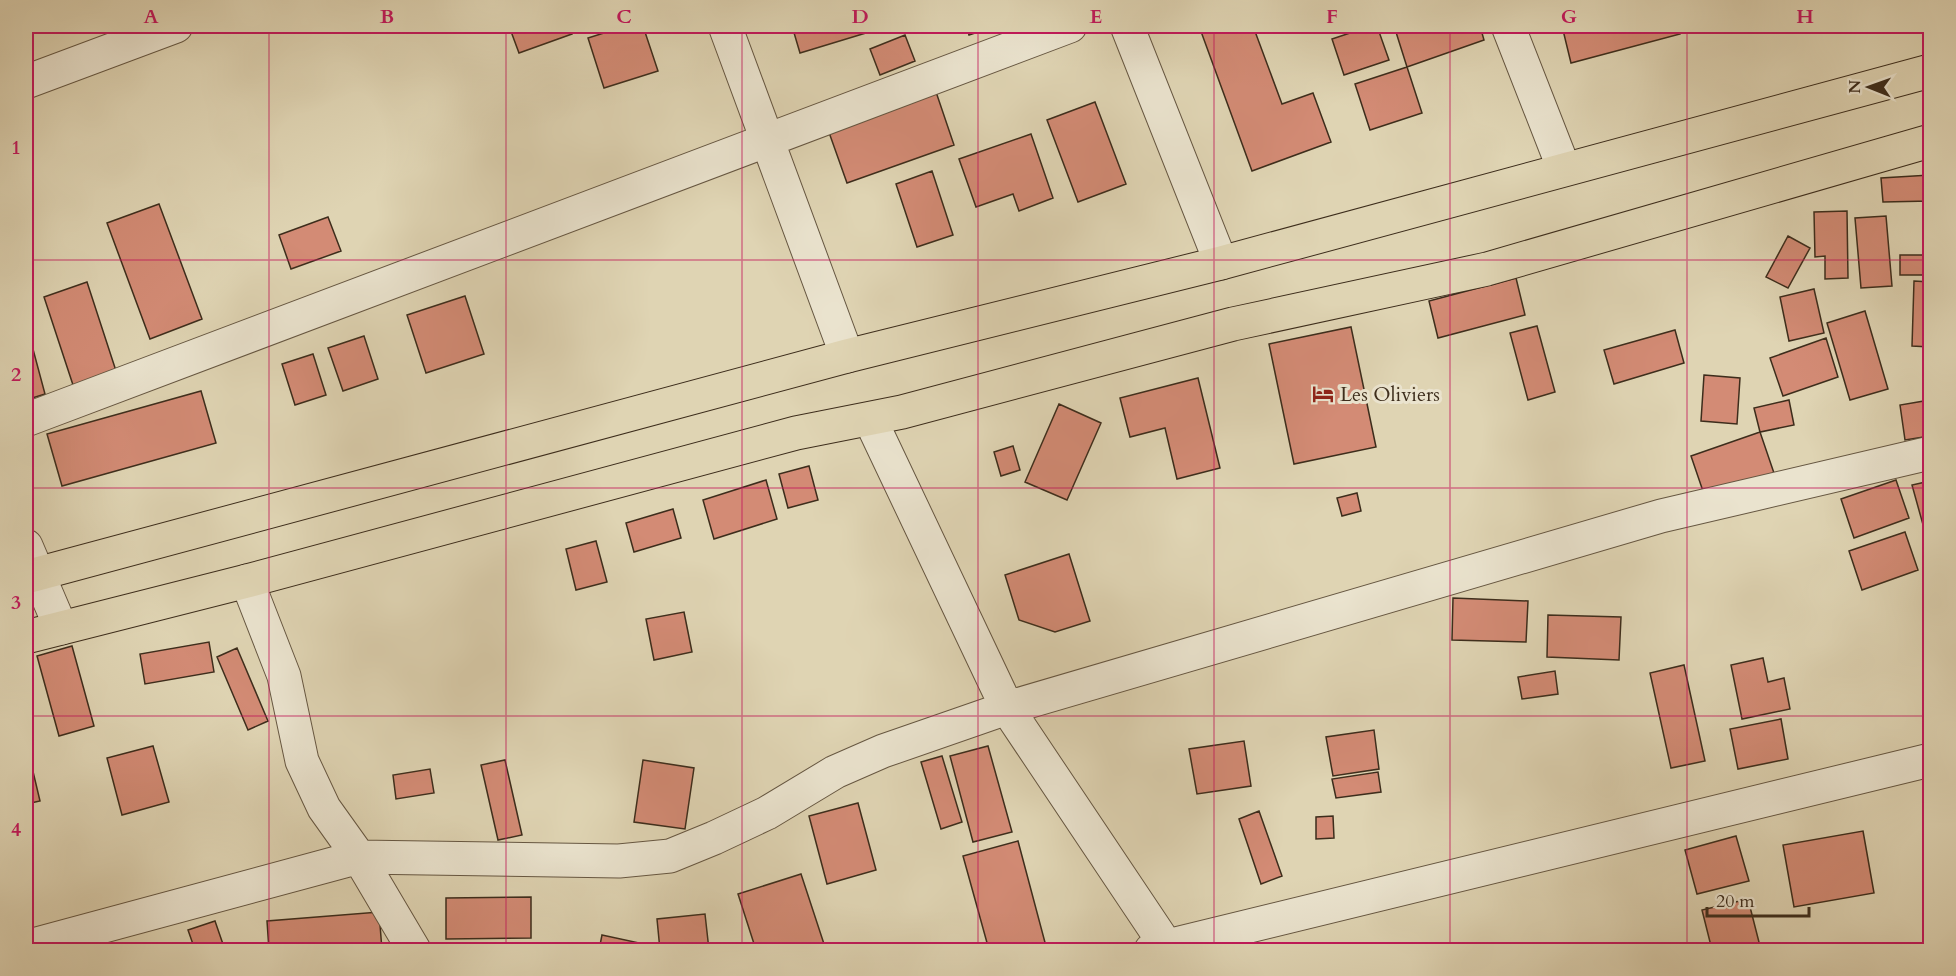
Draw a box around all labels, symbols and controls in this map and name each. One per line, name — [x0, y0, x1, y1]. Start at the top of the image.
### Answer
text: A — [143, 3, 159, 30]
text: B — [380, 3, 394, 30]
text: C — [616, 3, 632, 30]
text: D — [851, 3, 869, 30]
text: E — [1090, 3, 1102, 30]
text: F — [1326, 3, 1338, 30]
text: G — [1561, 3, 1577, 30]
text: H — [1796, 3, 1814, 30]
north arrow — [1839, 57, 1899, 117]
text: N — [1844, 80, 1866, 94]
text: 1 — [11, 134, 21, 161]
text: 2 — [11, 361, 21, 388]
place label: Les Oliviers — [1340, 381, 1440, 408]
hotel icon: Les Oliviers — [1311, 382, 1335, 406]
text: 3 — [11, 589, 21, 616]
text: 4 — [11, 816, 21, 843]
scale bar — [1707, 880, 1809, 918]
text: 20 m — [1716, 889, 1755, 914]

